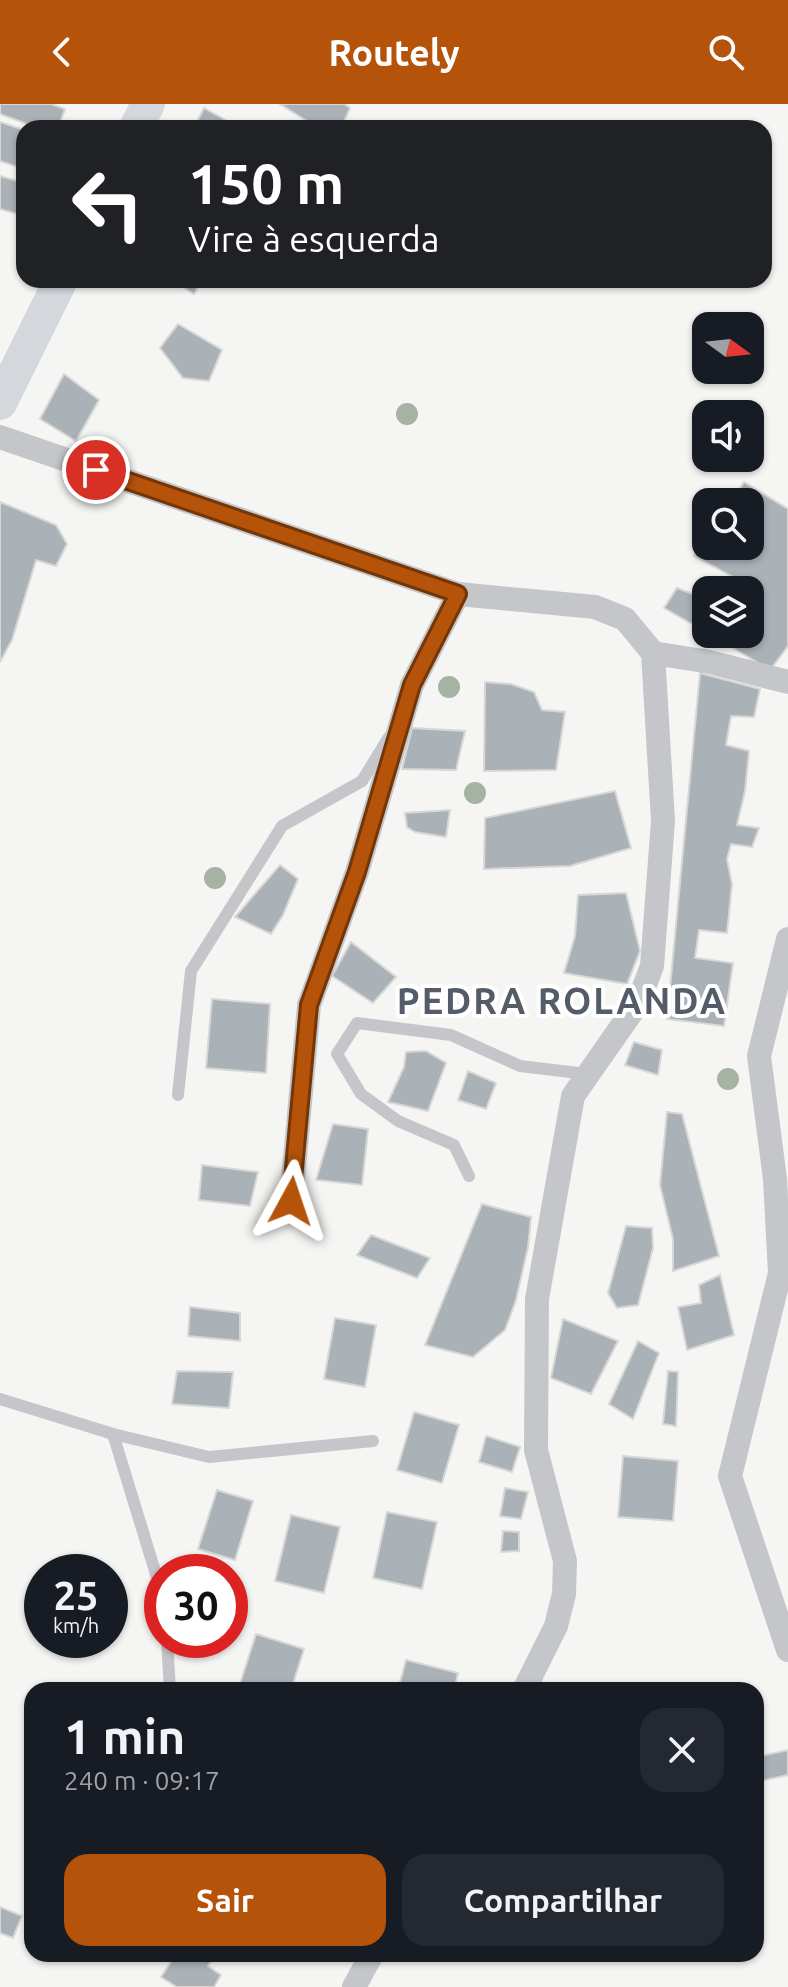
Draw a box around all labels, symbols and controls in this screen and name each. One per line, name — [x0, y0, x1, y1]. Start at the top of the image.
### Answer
icon: back — [40, 30, 84, 74]
icon: search — [704, 30, 748, 74]
text: Routely — [328, 32, 460, 73]
icon: left — [56, 152, 160, 256]
text: 150 m — [188, 152, 344, 215]
text: Vire à esquerda — [188, 218, 439, 259]
north arrow — [692, 312, 764, 384]
map controls — [692, 312, 764, 648]
button: sound — [692, 400, 764, 472]
pin — [62, 436, 130, 504]
icon: arrive — [74, 448, 118, 492]
button: search — [692, 488, 764, 560]
button: layers — [692, 576, 764, 648]
district label: PEDRA ROLANDA — [397, 980, 727, 1021]
position arrow — [249, 1159, 333, 1243]
speed limit sign: 30 — [144, 1554, 248, 1658]
text: 25 — [53, 1573, 99, 1618]
text: km/h — [53, 1614, 99, 1637]
button: close — [640, 1708, 724, 1792]
text: 1 min — [64, 1709, 185, 1763]
text: 240 m · 09:17 — [64, 1766, 220, 1795]
button: Sair — [64, 1854, 386, 1946]
button: Compartilhar — [402, 1854, 724, 1946]

